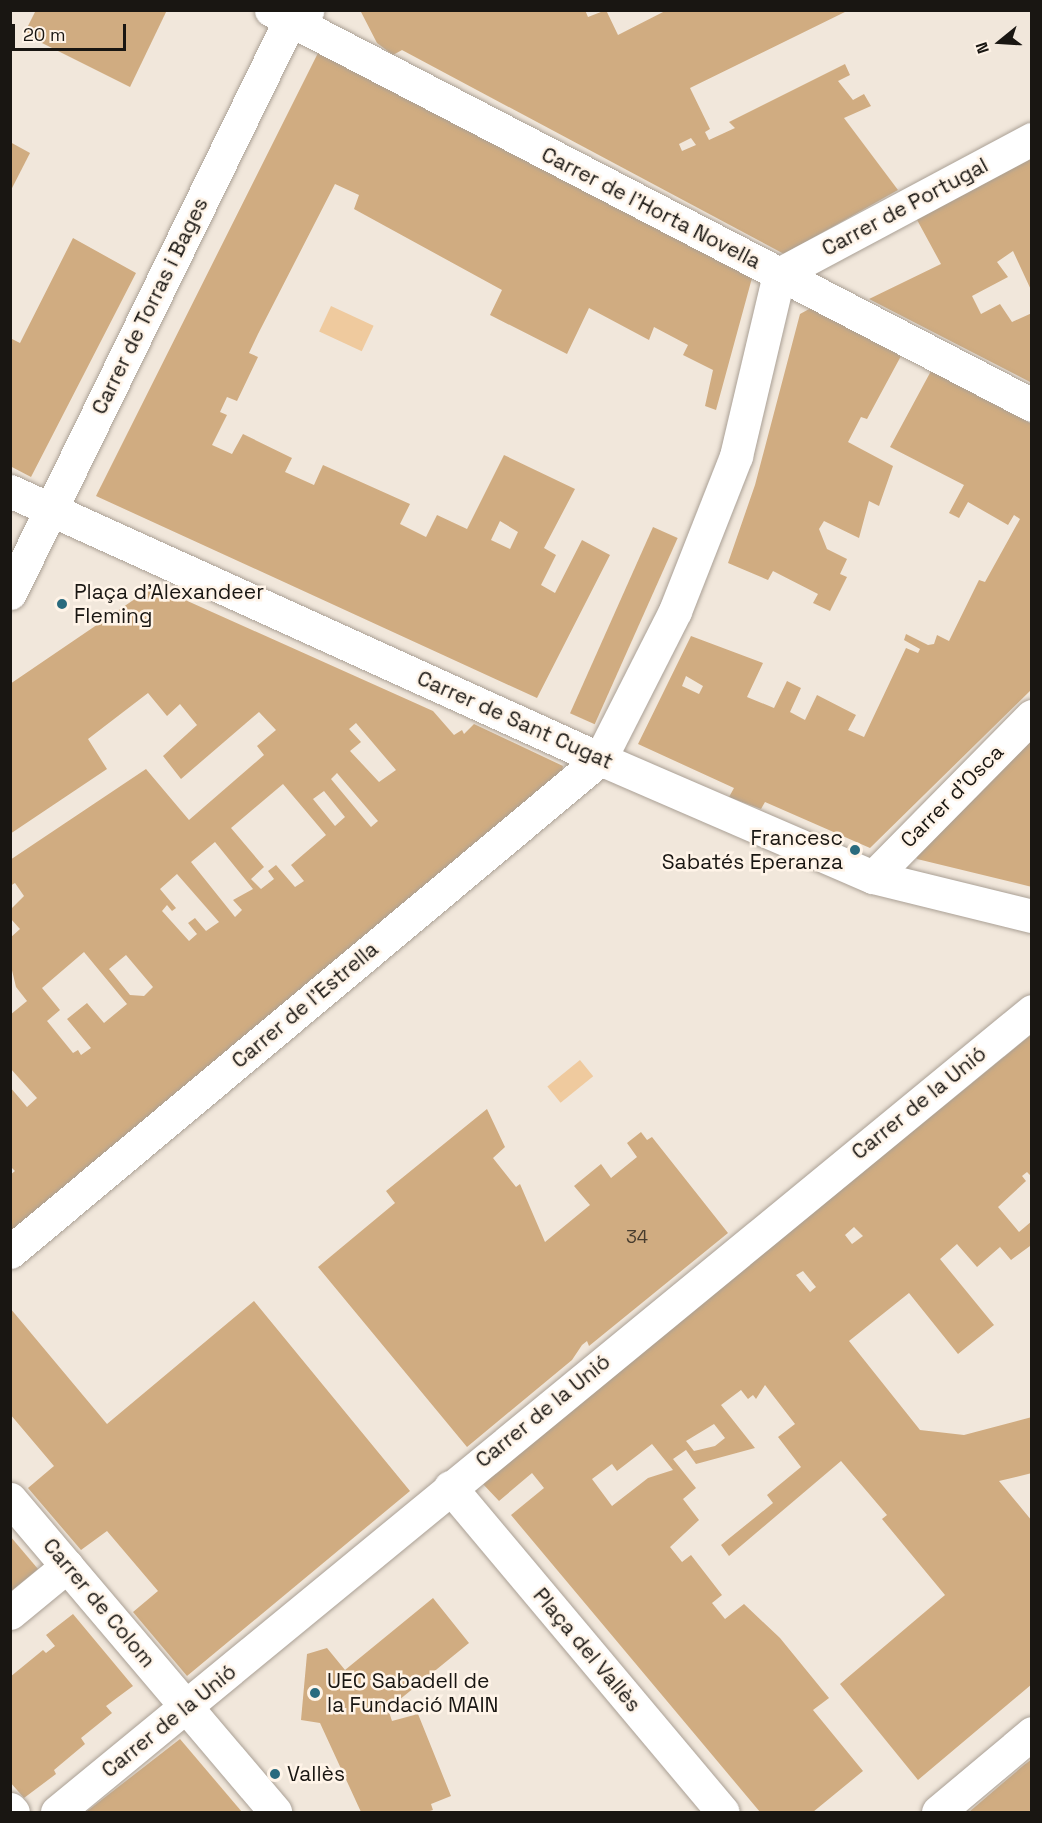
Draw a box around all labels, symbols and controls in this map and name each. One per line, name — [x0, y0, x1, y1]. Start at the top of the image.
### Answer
scale bar — [15, 12, 129, 50]
north arrow — [970, 12, 1030, 72]
text: 20 m — [23, 23, 66, 46]
text: N — [971, 39, 994, 56]
street label: Carrer de l'Horta Novella — [537, 142, 765, 274]
street label: Carrer de Portugal — [818, 153, 992, 261]
street label: Carrer de Torras i Bages — [86, 193, 214, 419]
place label: Plaça d'Alexandeer Fleming — [74, 579, 264, 629]
marker: Plaça d'Alexandeer Fleming — [55, 597, 69, 611]
street label: Carrer de Sant Cugat — [413, 665, 617, 775]
street label: Carrer d'Osca — [895, 739, 1009, 853]
place label: Francesc Sabatés Eperanza — [662, 825, 843, 875]
marker: Francesc Sabatés Eperanza — [848, 843, 862, 857]
street label: Carrer de l'Estrella — [227, 936, 383, 1074]
street label: Carrer de la Unió — [847, 1041, 991, 1165]
house number: 34 — [626, 1226, 648, 1248]
street label: Carrer de la Unió — [471, 1349, 615, 1473]
street label: Carrer de Colom — [38, 1533, 160, 1673]
street label: Plaça del Vallès — [528, 1583, 646, 1717]
street label: Carrer de la Unió — [97, 1659, 241, 1783]
place label: UEC Sabadell de la Fundació MAIN — [327, 1668, 499, 1718]
marker: UEC Sabadell de la Fundació MAIN — [308, 1686, 322, 1700]
place label: Vallès — [287, 1761, 345, 1787]
marker: Vallès — [268, 1767, 282, 1781]

